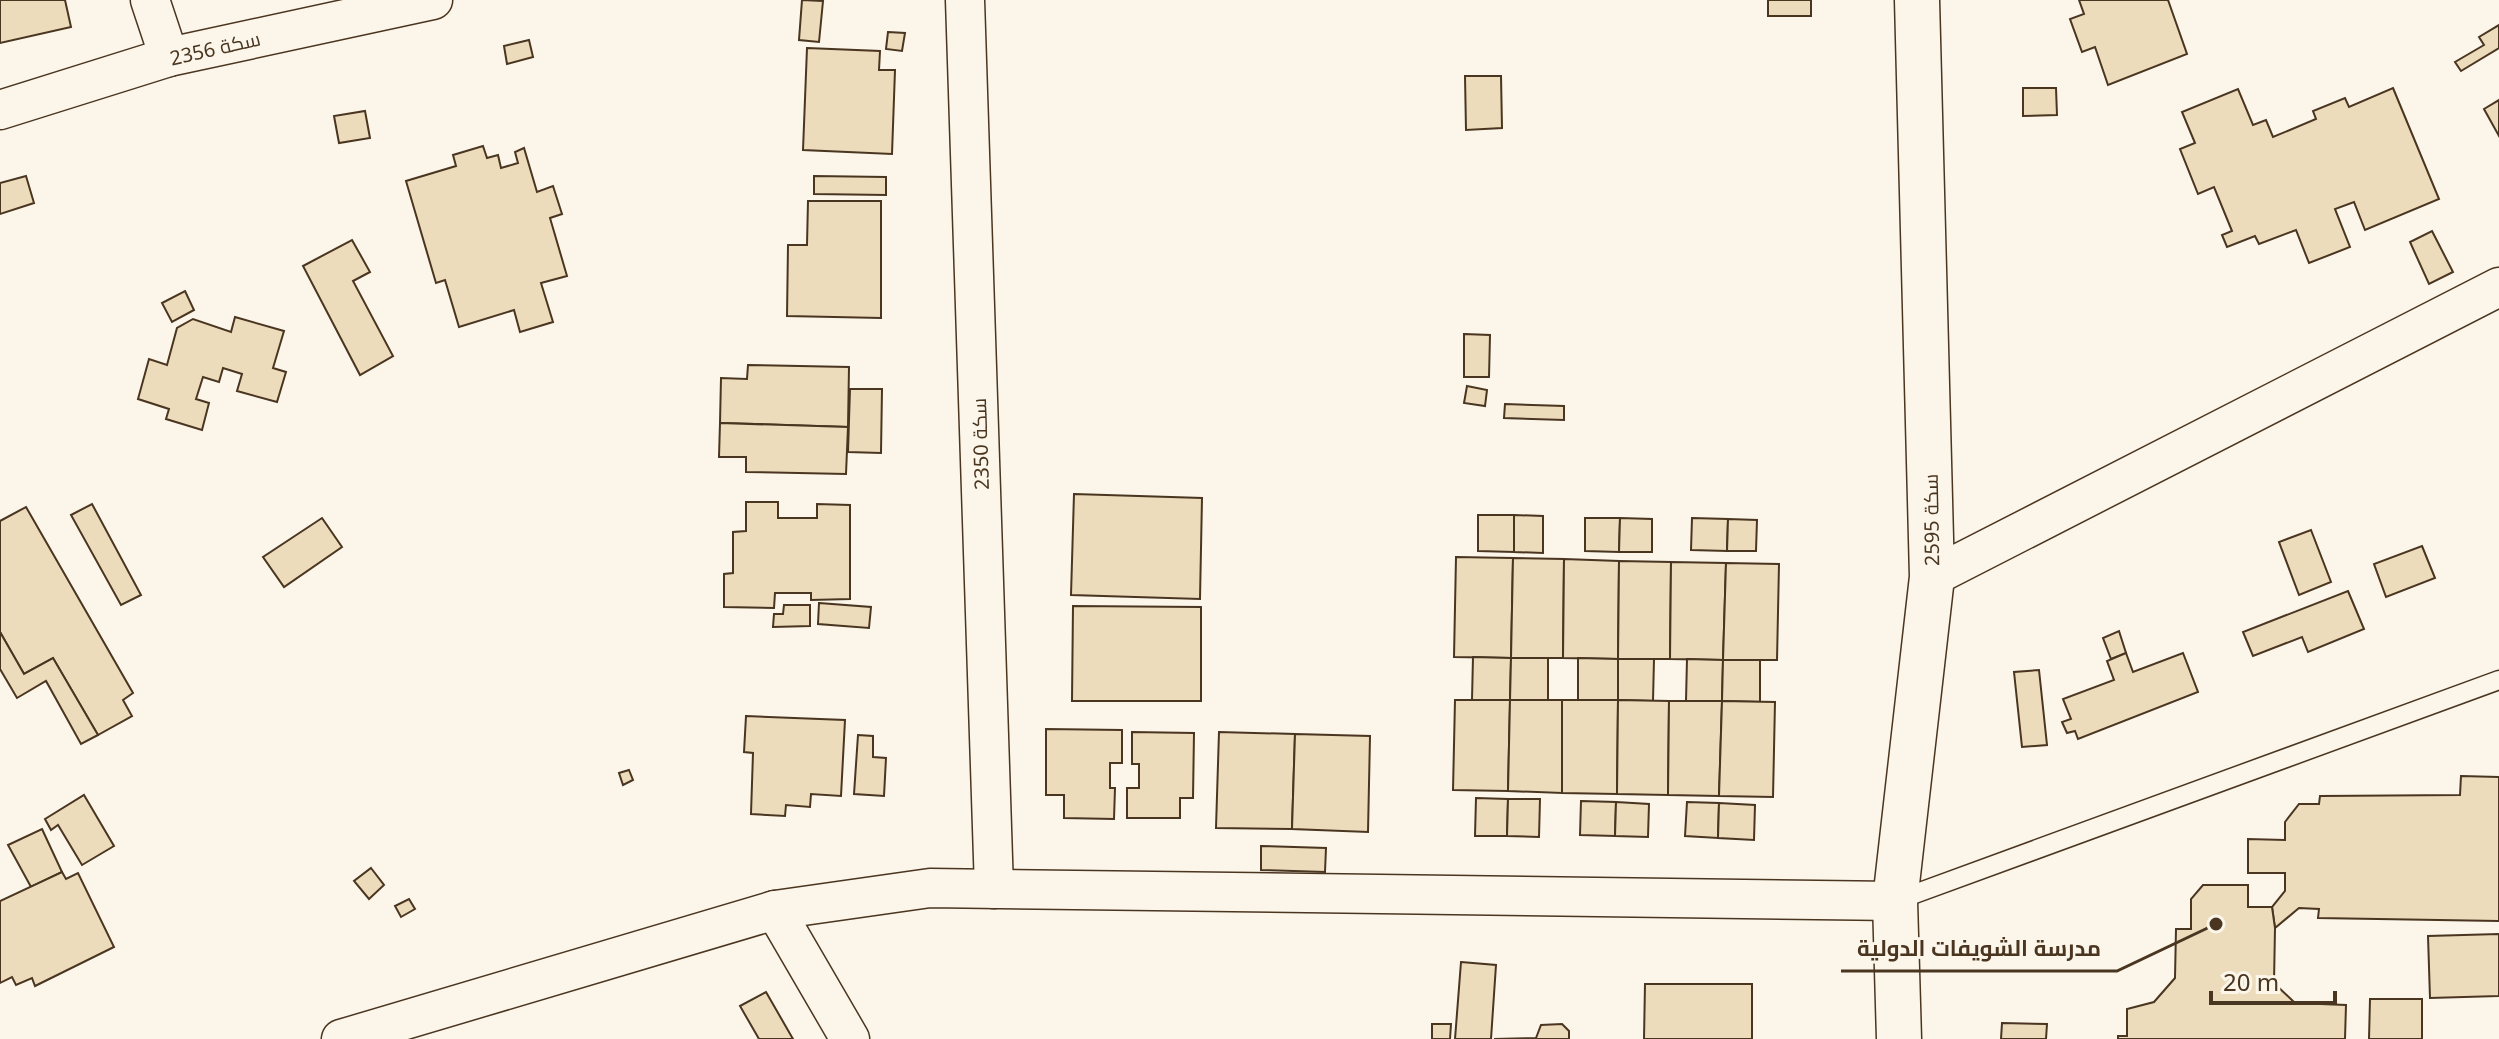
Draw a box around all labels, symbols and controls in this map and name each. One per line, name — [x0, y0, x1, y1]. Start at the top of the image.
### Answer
street label: سكة 2356 — [167, 24, 263, 72]
street label: سكة 2350 — [965, 397, 995, 491]
street label: سكة 2595 — [1917, 474, 1945, 566]
callout: مدرسة الشويفات الدولية — [1841, 925, 2117, 971]
text: مدرسة الشويفات الدولية — [1857, 932, 2101, 962]
scale bar — [2211, 955, 2335, 1005]
text: 20 m — [2223, 965, 2279, 998]

